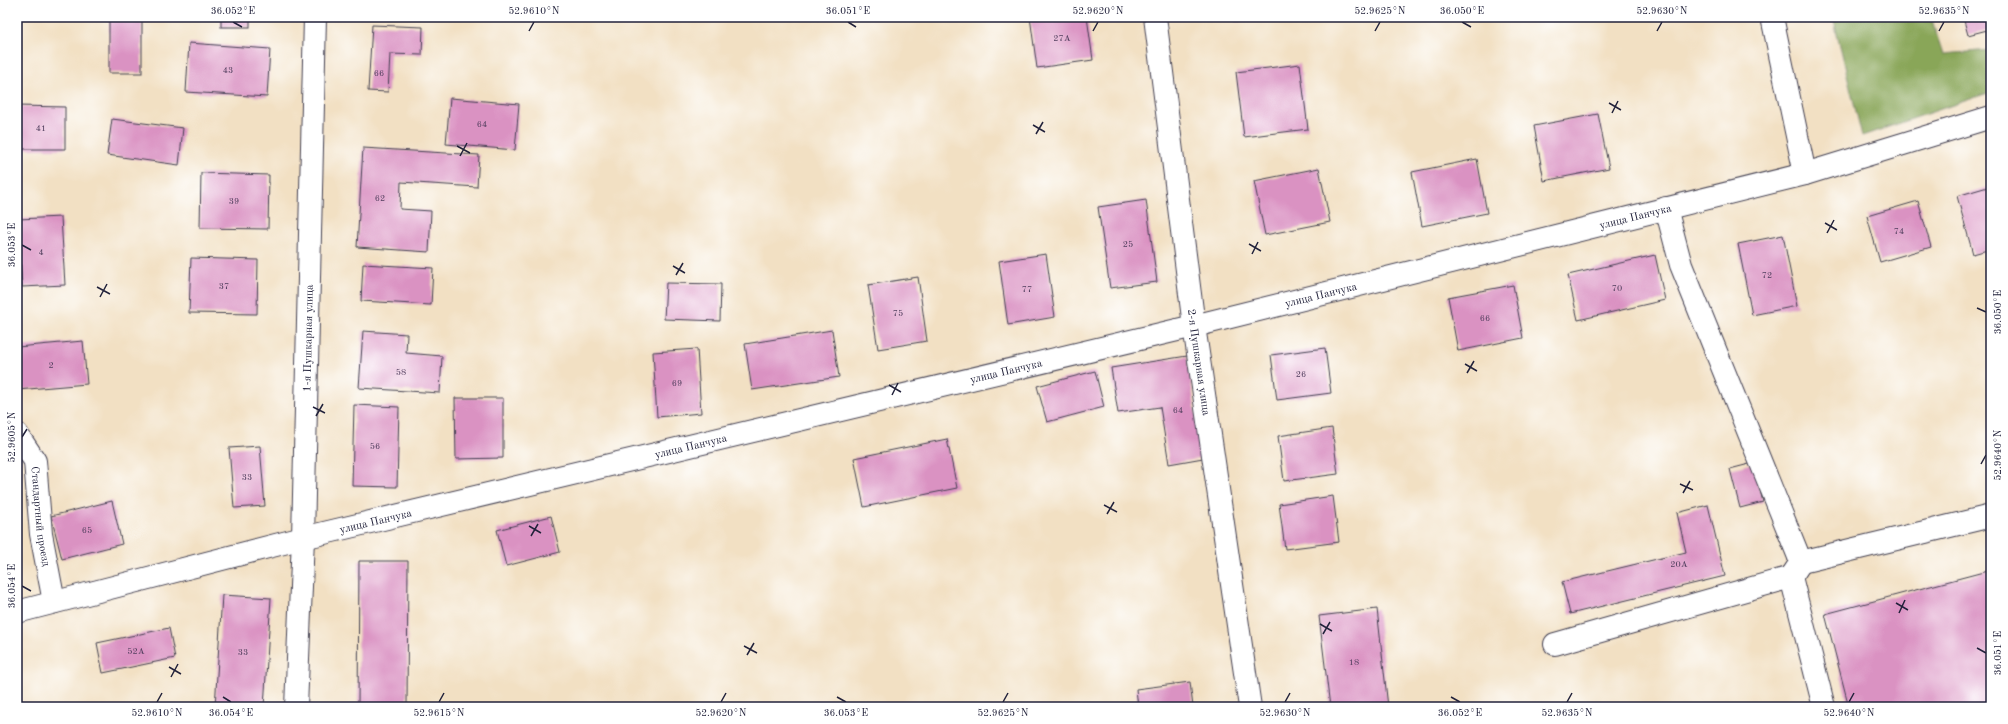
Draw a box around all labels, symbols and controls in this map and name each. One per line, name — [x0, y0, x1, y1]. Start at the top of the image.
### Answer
text: 36.052°E — [211, 6, 255, 16]
text: 52.9610°N — [508, 6, 560, 16]
text: 36.051°E — [826, 6, 870, 16]
text: 52.9620°N — [1072, 6, 1124, 16]
text: 52.9625°N — [1354, 6, 1406, 16]
text: 36.050°E — [1440, 6, 1484, 16]
text: 52.9630°N — [1636, 6, 1688, 16]
text: 52.9635°N — [1918, 6, 1970, 16]
house number: 27А — [1053, 34, 1071, 43]
house number: 43 — [223, 66, 233, 75]
house number: 66 — [374, 69, 384, 78]
house number: 64 — [477, 120, 487, 129]
house number: 41 — [36, 124, 46, 133]
house number: 62 — [375, 194, 385, 203]
house number: 39 — [229, 197, 239, 206]
street label: улица Панчука — [1599, 203, 1673, 232]
text: 36.053°E — [7, 223, 17, 267]
house number: 74 — [1894, 227, 1904, 236]
house number: 25 — [1123, 240, 1133, 249]
house number: 4 — [38, 248, 44, 257]
house number: 72 — [1762, 271, 1772, 280]
house number: 37 — [219, 282, 229, 291]
street label: улица Панчука — [1284, 282, 1359, 310]
street label: 1-я Пушкарная улица — [302, 284, 316, 392]
house number: 70 — [1612, 284, 1622, 293]
house number: 77 — [1022, 285, 1032, 294]
text: 36.050°E — [1993, 290, 2003, 334]
house number: 75 — [893, 309, 903, 318]
street label: 2-я Пушкарная улица — [1185, 309, 1211, 417]
house number: 66 — [1480, 314, 1490, 323]
street label: улица Панчука — [969, 358, 1044, 386]
house number: 2 — [48, 361, 54, 370]
house number: 58 — [396, 368, 406, 377]
house number: 26 — [1296, 370, 1306, 379]
house number: 69 — [672, 379, 682, 388]
house number: 64 — [1173, 406, 1183, 415]
text: 52.9605°N — [7, 411, 17, 463]
text: 52.9640°N — [1993, 429, 2003, 481]
street label: улица Панчука — [654, 433, 729, 461]
house number: 56 — [370, 442, 380, 451]
street label: Стандартный проезд — [28, 466, 51, 568]
house number: 33 — [242, 473, 252, 482]
street label: улица Панчука — [339, 508, 414, 536]
house number: 65 — [82, 526, 92, 535]
house number: 20А — [1670, 560, 1688, 569]
text: 36.054°E — [7, 564, 17, 608]
text: 36.051°E — [1993, 631, 2003, 675]
house number: 52А — [127, 647, 145, 656]
house number: 33 — [238, 648, 248, 657]
house number: 18 — [1349, 658, 1359, 667]
text: 52.9610°N — [131, 708, 183, 718]
text: 36.054°E — [209, 708, 253, 718]
text: 52.9615°N — [413, 708, 465, 718]
text: 52.9620°N — [695, 708, 747, 718]
text: 36.053°E — [824, 708, 868, 718]
text: 52.9625°N — [977, 708, 1029, 718]
text: 52.9630°N — [1259, 708, 1311, 718]
text: 36.052°E — [1438, 708, 1482, 718]
text: 52.9635°N — [1541, 708, 1593, 718]
text: 52.9640°N — [1823, 708, 1875, 718]

